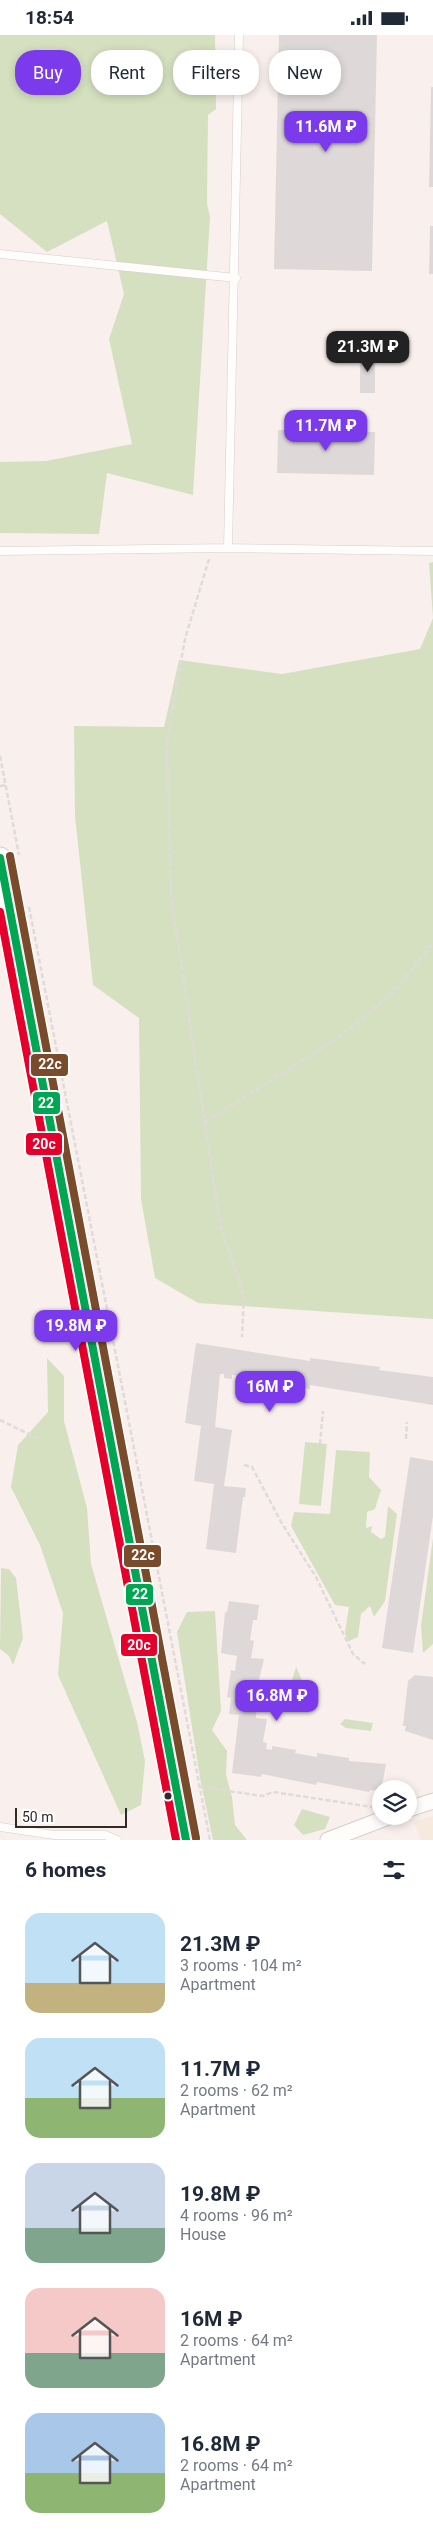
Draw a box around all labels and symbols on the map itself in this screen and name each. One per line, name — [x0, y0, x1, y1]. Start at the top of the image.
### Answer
pin: 11.6M ₽ — [280, 111, 372, 153]
pin: 21.3M ₽ — [322, 331, 414, 373]
pin: 11.7M ₽ — [280, 409, 372, 452]
line badge: 22c — [30, 1053, 69, 1077]
text: 22c — [38, 1056, 62, 1072]
line badge: 22 — [32, 1091, 61, 1115]
text: 22 — [38, 1095, 54, 1111]
line badge: 20с — [25, 1132, 63, 1156]
text: 20с — [32, 1136, 56, 1152]
pin: 19.8M ₽ — [30, 1309, 122, 1352]
pin: 16M ₽ — [235, 1371, 305, 1413]
line badge: 22c — [123, 1544, 162, 1568]
text: 22c — [131, 1547, 155, 1563]
line badge: 22 — [125, 1583, 154, 1606]
text: 22 — [132, 1586, 148, 1602]
line badge: 20с — [120, 1633, 158, 1657]
text: 20с — [127, 1637, 151, 1653]
pin: 16.8M ₽ — [231, 1679, 323, 1722]
unlabelled marker — [163, 1791, 173, 1801]
scale bar — [15, 1805, 128, 1828]

